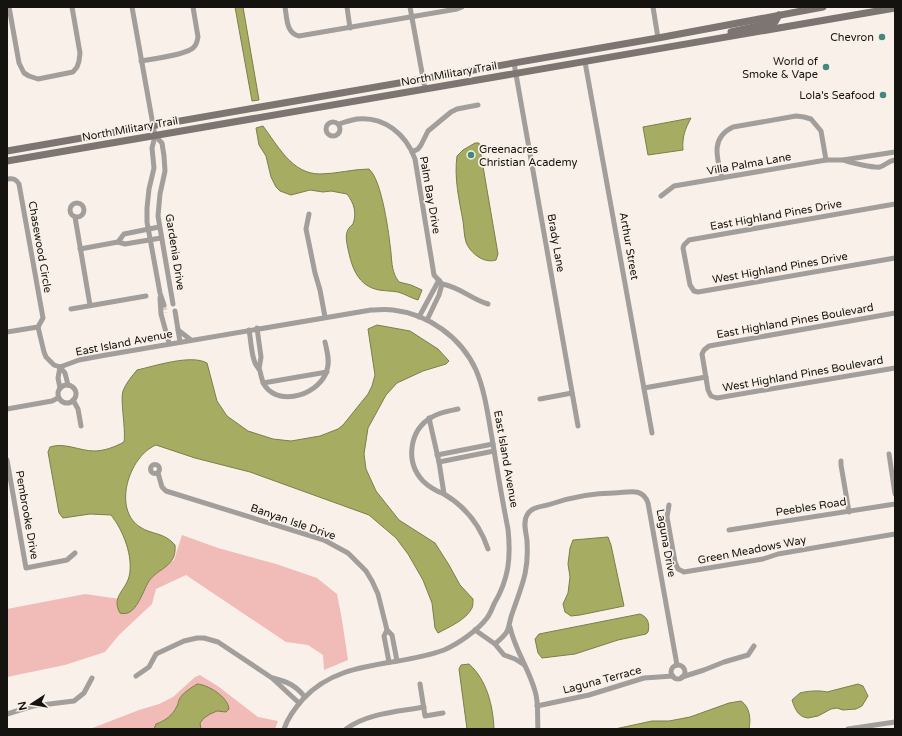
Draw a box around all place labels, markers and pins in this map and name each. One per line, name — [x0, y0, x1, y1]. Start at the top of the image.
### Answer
place label: Chevron — [830, 31, 874, 44]
marker: Chevron — [877, 32, 887, 42]
place label: World of Smoke & Vape — [742, 55, 819, 81]
marker: World of Smoke & Vape — [821, 62, 831, 72]
place label: Lola's Seafood — [799, 89, 875, 102]
marker: Lola's Seafood — [878, 90, 888, 100]
place label: Greenacres Christian Academy — [479, 143, 577, 169]
marker: Greenacres Christian Academy — [466, 150, 476, 160]

